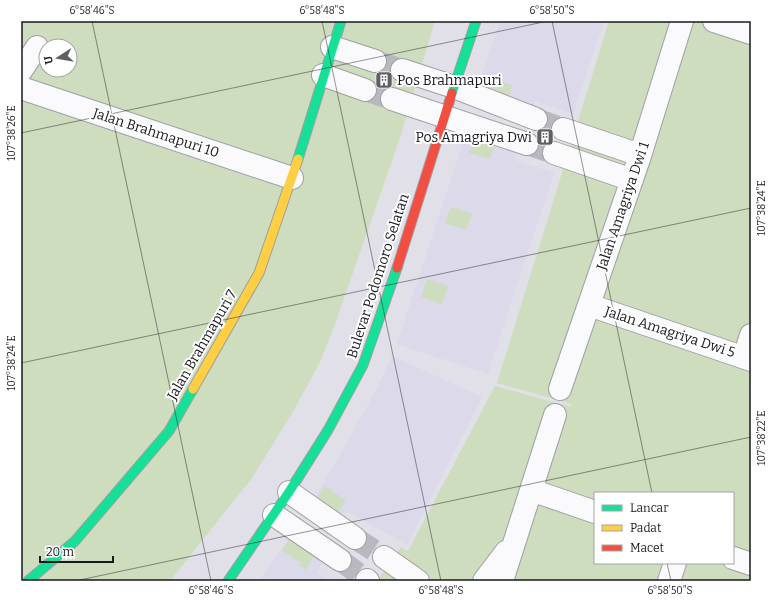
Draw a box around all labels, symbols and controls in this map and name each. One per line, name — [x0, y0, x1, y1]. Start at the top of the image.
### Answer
text: 6°58'46"S — [70, 5, 114, 17]
text: 6°58'48"S — [300, 5, 344, 17]
text: 6°58'50"S — [529, 5, 575, 17]
north arrow — [38, 38, 78, 78]
text: U — [42, 55, 56, 65]
building icon: Pos Brahmapuri — [374, 70, 394, 90]
place label: Pos Brahmapuri — [397, 72, 502, 89]
street label: Jalan Brahmapuri 10 — [90, 104, 221, 161]
text: 107°38'26"E — [6, 105, 18, 161]
building icon: Pos Amagriya Dwi — [535, 127, 555, 147]
place label: Pos Amagriya Dwi — [415, 129, 532, 146]
street label: Jalan Amagriya Dwi 1 — [593, 139, 653, 273]
text: 107°38'24"E — [756, 180, 768, 236]
street label: Bulevar Podomoro Selatan — [343, 191, 413, 360]
street label: Jalan Brahmapuri 7 — [163, 287, 240, 404]
street label: Jalan Amagriya Dwi 5 — [602, 303, 737, 361]
text: 107°38'24"E — [6, 335, 18, 391]
text: 107°38'22"E — [756, 411, 768, 465]
legend — [594, 492, 734, 564]
text: Lancar — [630, 501, 669, 515]
text: Padat — [630, 521, 662, 535]
scale bar — [40, 538, 113, 564]
text: Macet — [630, 541, 665, 555]
text: 20 m — [46, 545, 75, 559]
text: 6°58'46"S — [189, 585, 233, 597]
text: 6°58'48"S — [419, 585, 463, 597]
text: 6°58'50"S — [647, 585, 693, 597]

